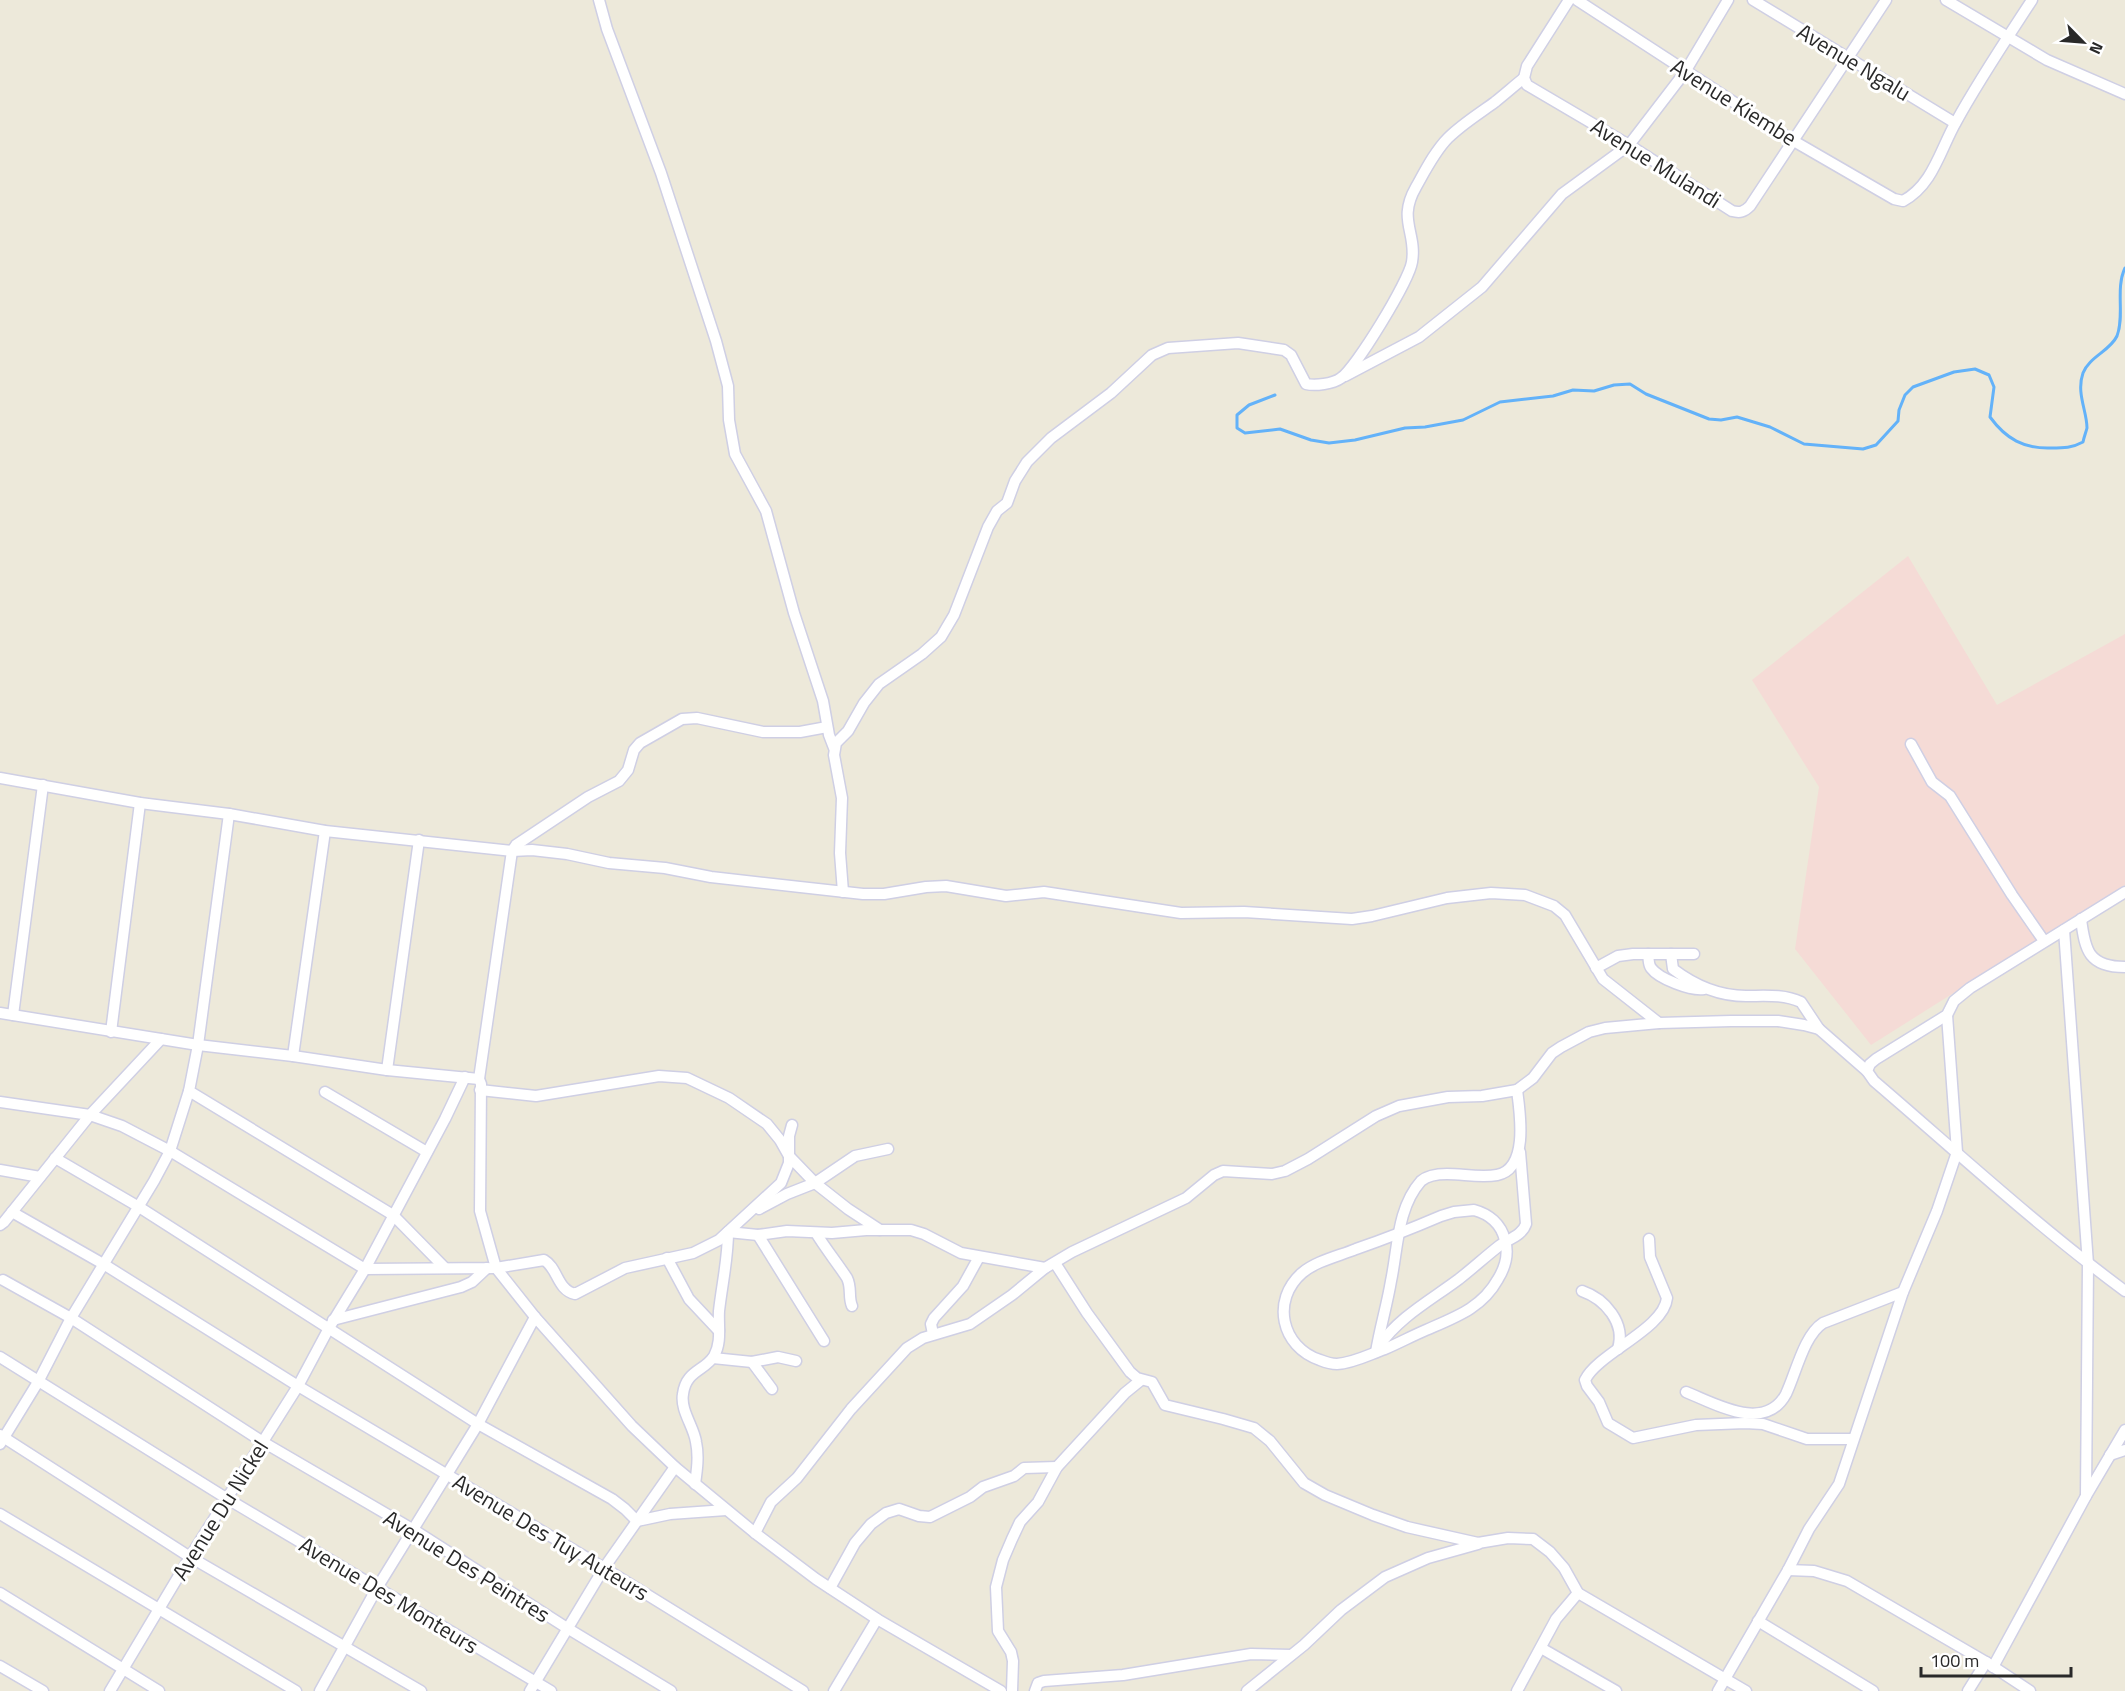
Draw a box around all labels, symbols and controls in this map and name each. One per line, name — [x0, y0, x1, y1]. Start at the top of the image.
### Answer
north arrow — [2053, 12, 2113, 72]
street label: Avenue Ngalu — [1791, 15, 1917, 109]
text: N — [2083, 38, 2110, 58]
street label: Avenue Kiembe — [1664, 50, 1804, 154]
street label: Avenue Mulandi — [1584, 109, 1728, 217]
street label: Avenue Du Nickel — [163, 1433, 277, 1587]
street label: Avenue Des Tuy Auteurs — [446, 1465, 656, 1609]
street label: Avenue Des Peintres — [377, 1501, 557, 1631]
street label: Avenue Des Monteurs — [293, 1528, 485, 1662]
scale bar — [1921, 1640, 2071, 1678]
text: 100 m — [1930, 1647, 1979, 1674]

